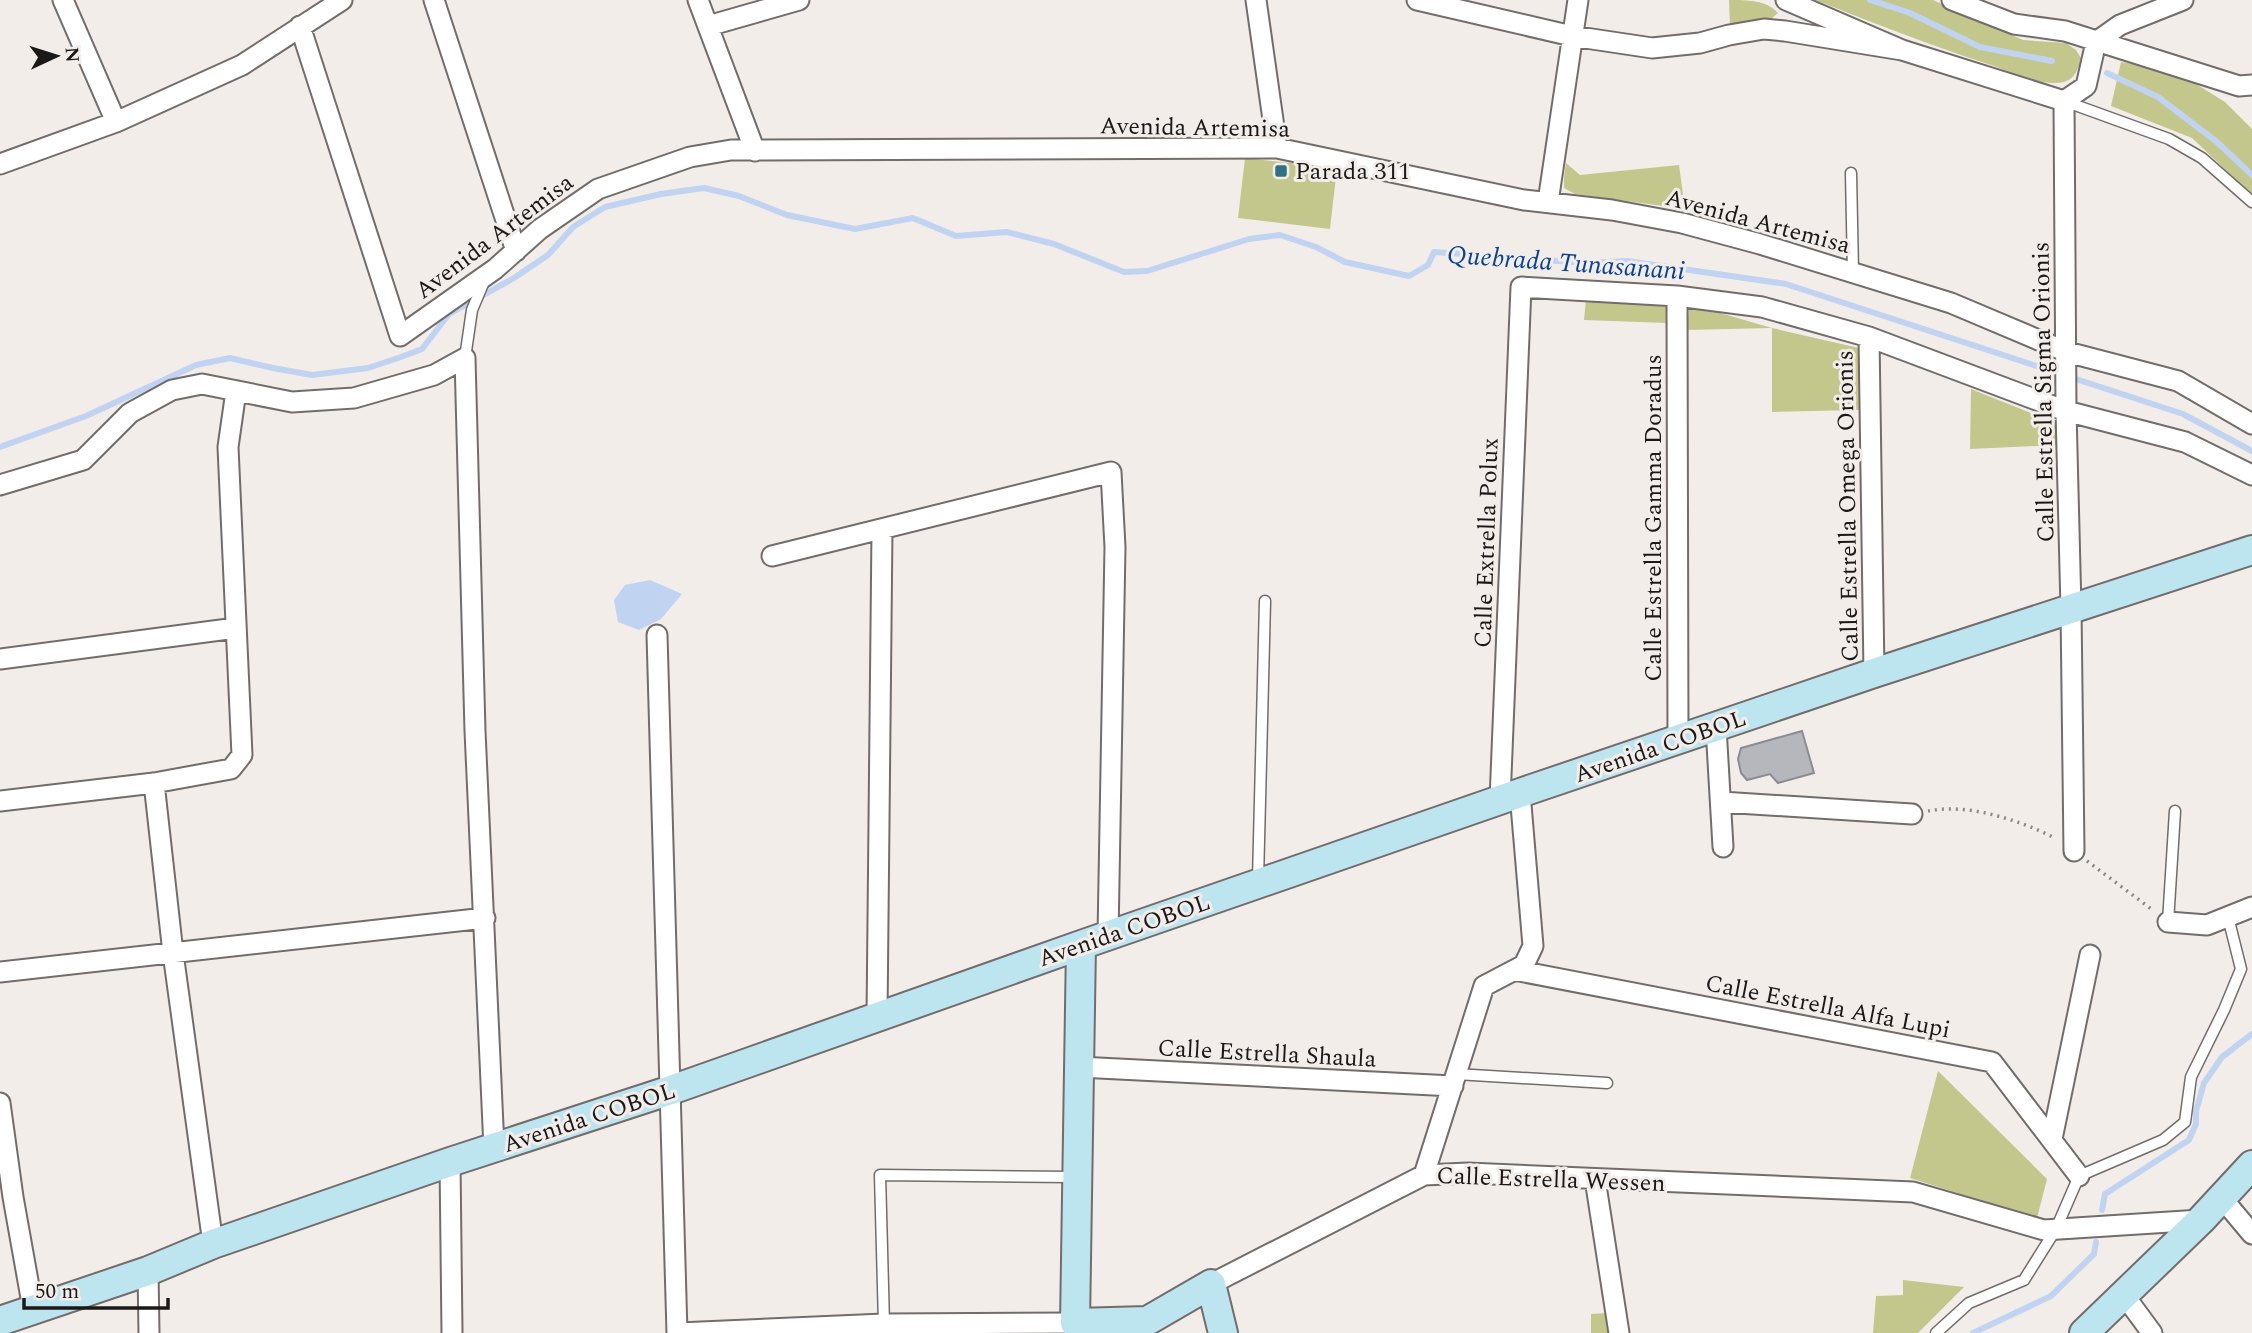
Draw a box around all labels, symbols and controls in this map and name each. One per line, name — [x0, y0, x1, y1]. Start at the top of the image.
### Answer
north arrow — [21, 21, 91, 91]
text: N — [56, 46, 86, 64]
street label: Avenida Artemisa — [1099, 108, 1291, 148]
place label: Parada 311 — [1295, 154, 1410, 190]
marker: Parada 311 — [1273, 163, 1289, 179]
street label: Avenida Artemisa — [408, 165, 582, 308]
street label: Avenida Artemisa — [1661, 180, 1855, 264]
water label: Quebrada Tunasanani — [1446, 235, 1686, 291]
street label: Calle Estrella Sigma Orionis — [2023, 241, 2065, 543]
street label: Calle Estrella Omega Orionis — [1827, 350, 1869, 662]
street label: Calle Estrella Gamma Doradus — [1636, 354, 1672, 682]
street label: Calle Extrella Polux — [1465, 437, 1509, 649]
street label: Avenida COBOL — [1569, 701, 1751, 793]
street label: Avenida COBOL — [1033, 885, 1215, 977]
street label: Calle Estrella Alfa Lupi — [1702, 966, 1953, 1048]
street label: Calle Estrella Shaula — [1157, 1030, 1377, 1078]
street label: Avenida COBOL — [498, 1073, 680, 1163]
street label: Calle Estrella Wessen — [1436, 1158, 1666, 1202]
scale bar — [24, 1266, 168, 1310]
text: 50 m — [35, 1276, 79, 1308]

